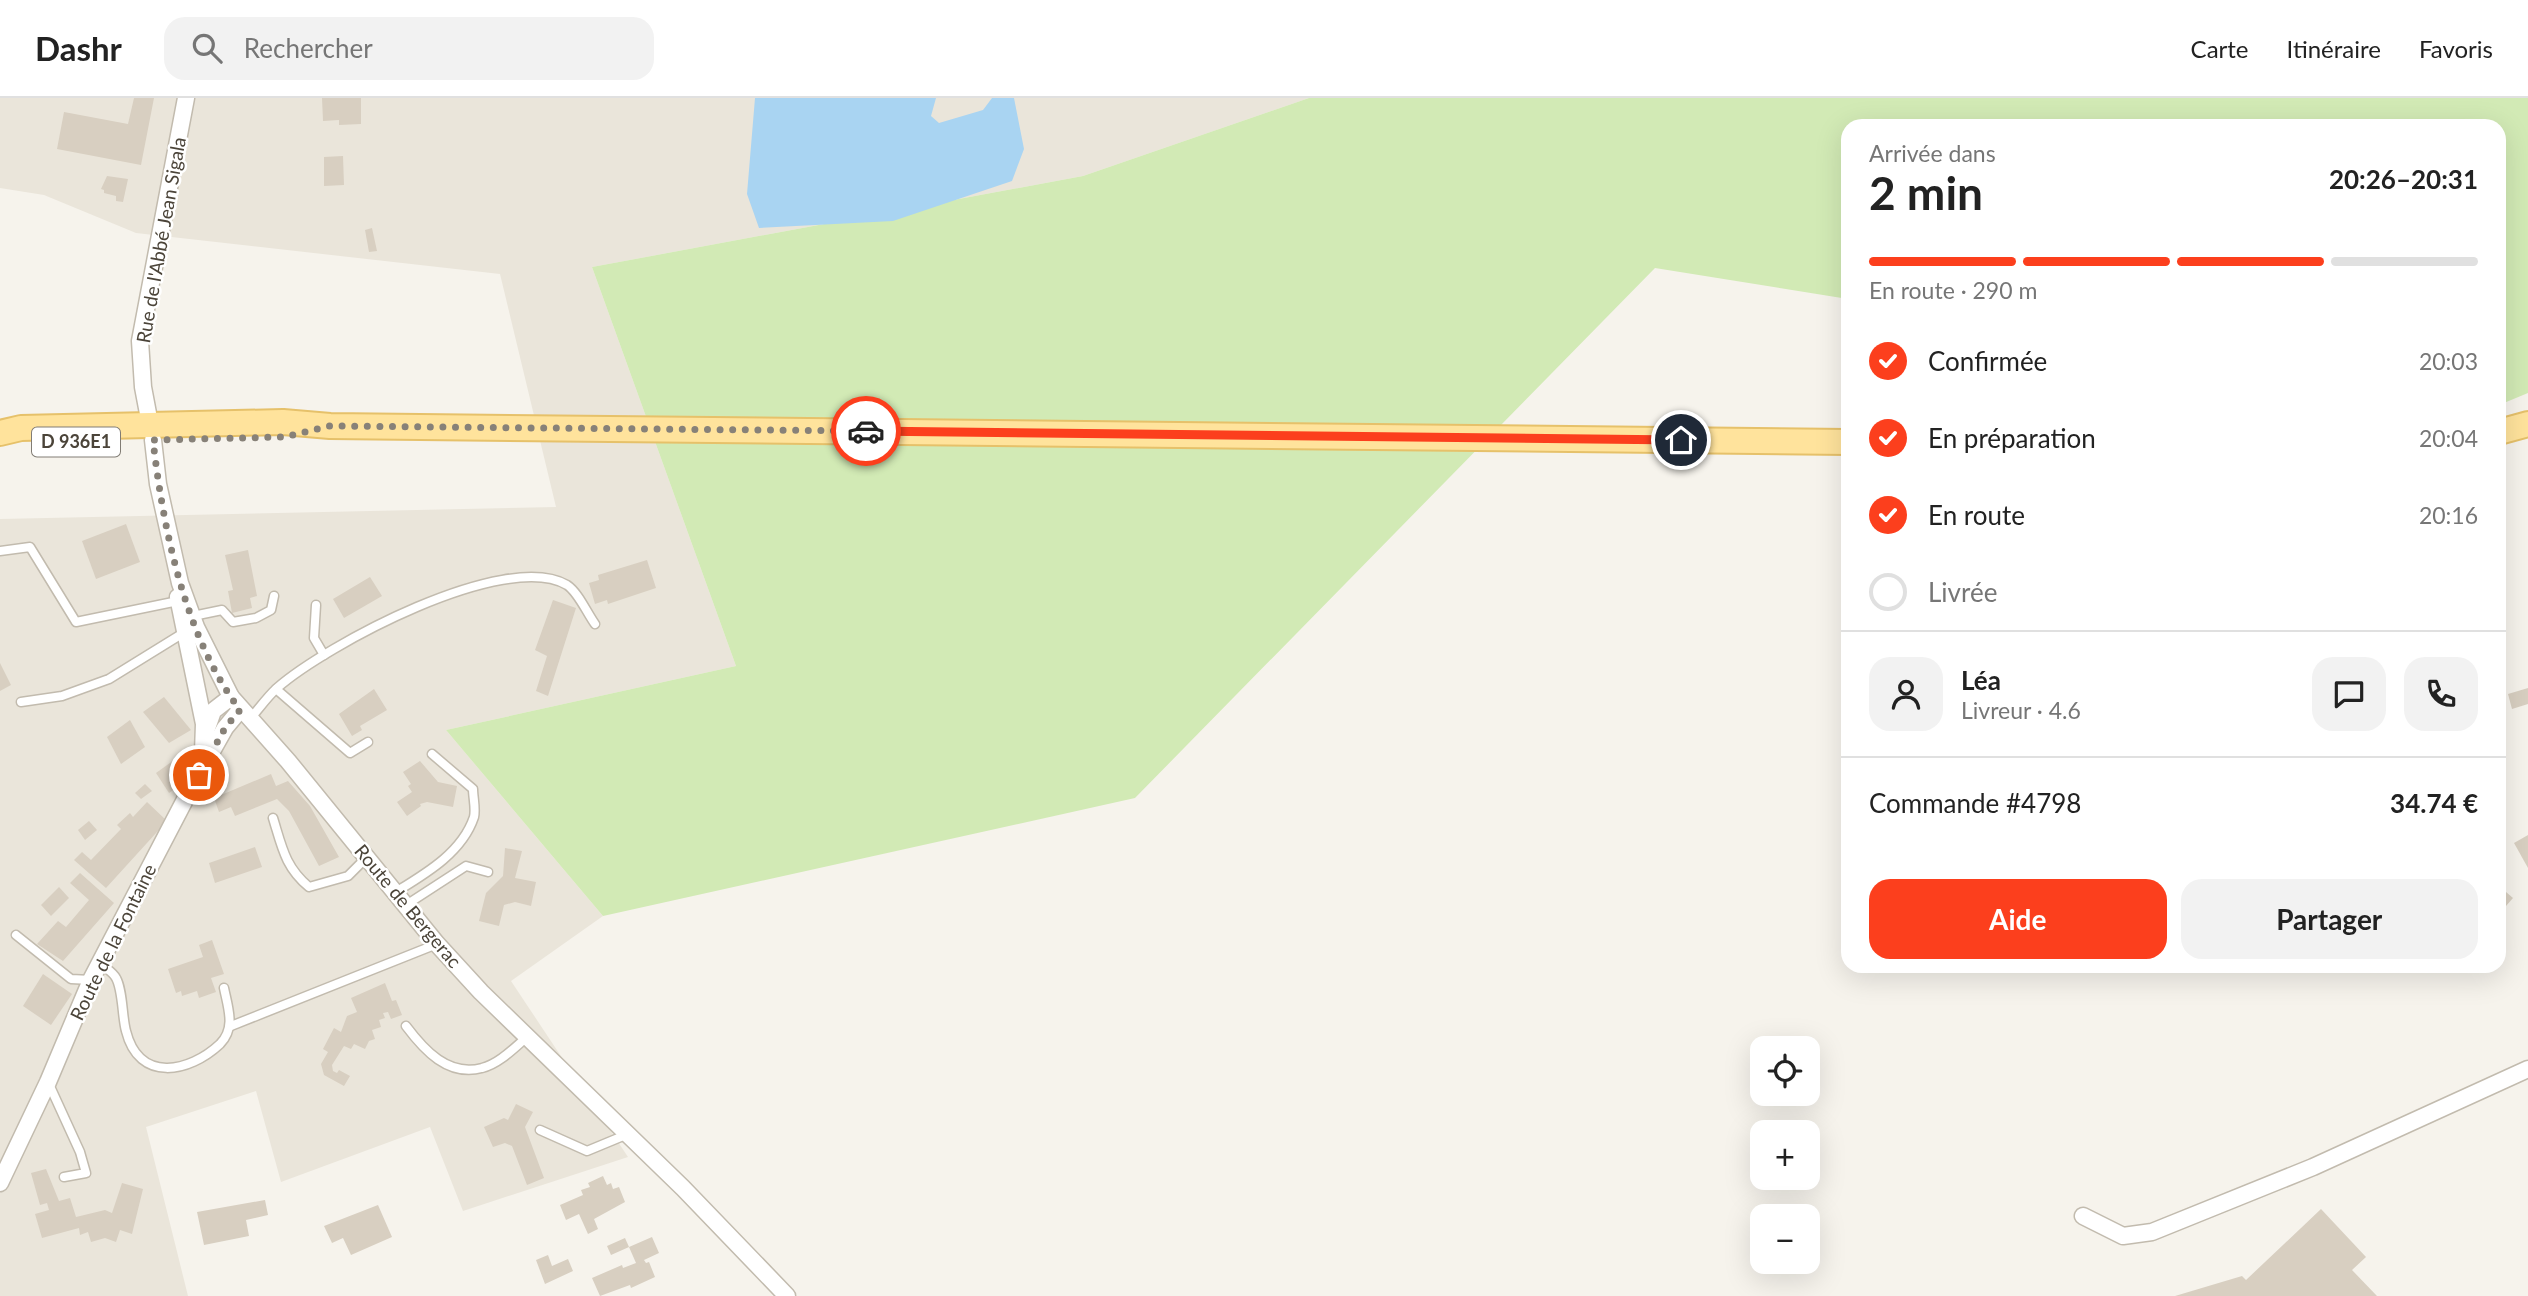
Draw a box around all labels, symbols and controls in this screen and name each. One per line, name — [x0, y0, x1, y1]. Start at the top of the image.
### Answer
search box — [164, 17, 654, 80]
text: Dashr — [35, 28, 122, 68]
icon: search — [188, 29, 226, 67]
text: Rechercher — [244, 32, 373, 64]
text: Carte — [2191, 34, 2249, 63]
text: Itinéraire — [2287, 34, 2381, 63]
text: Favoris — [2419, 34, 2493, 63]
street label: Rue de l'Abbé Jean Sigala — [131, 135, 190, 345]
text: Arrivée dans — [1869, 139, 1996, 167]
text: 20:26–20:31 — [2329, 163, 2478, 195]
text: 2 min — [1869, 165, 1983, 220]
text: En route · 290 m — [1869, 276, 2037, 304]
icon: check — [1869, 342, 1907, 380]
text: Confirmée — [1928, 345, 2047, 377]
text: 20:03 — [2419, 347, 2478, 375]
courier — [831, 396, 901, 466]
pin — [1651, 410, 1711, 470]
icon: car — [847, 412, 885, 450]
icon: check — [1869, 419, 1907, 457]
icon: home — [1662, 421, 1700, 459]
text: En préparation — [1928, 422, 2096, 454]
text: 20:04 — [2419, 424, 2478, 452]
road number: D 936E1 — [32, 428, 120, 456]
icon: check — [1869, 496, 1907, 534]
text: En route — [1928, 499, 2025, 531]
text: 20:16 — [2419, 501, 2478, 529]
text: Livrée — [1928, 576, 1997, 608]
button: person — [1869, 657, 1943, 731]
button: chat — [2312, 657, 2386, 731]
button: phone — [2404, 657, 2478, 731]
text: Léa — [1961, 664, 2001, 696]
text: Livreur · 4.6 — [1961, 696, 2081, 724]
pin — [169, 745, 229, 805]
icon: bag — [180, 756, 218, 794]
text: Commande #4798 — [1869, 787, 2081, 819]
text: 34.74 € — [2390, 787, 2478, 819]
street label: Route de Bergerac — [350, 839, 467, 972]
street label: Route de la Fontaine — [65, 860, 160, 1024]
button: Aide — [1869, 879, 2167, 959]
button: Partager — [2181, 879, 2478, 959]
map controls — [1750, 1036, 1820, 1274]
button: locate — [1750, 1036, 1820, 1106]
button: + — [1750, 1120, 1820, 1190]
button: − — [1750, 1204, 1820, 1274]

